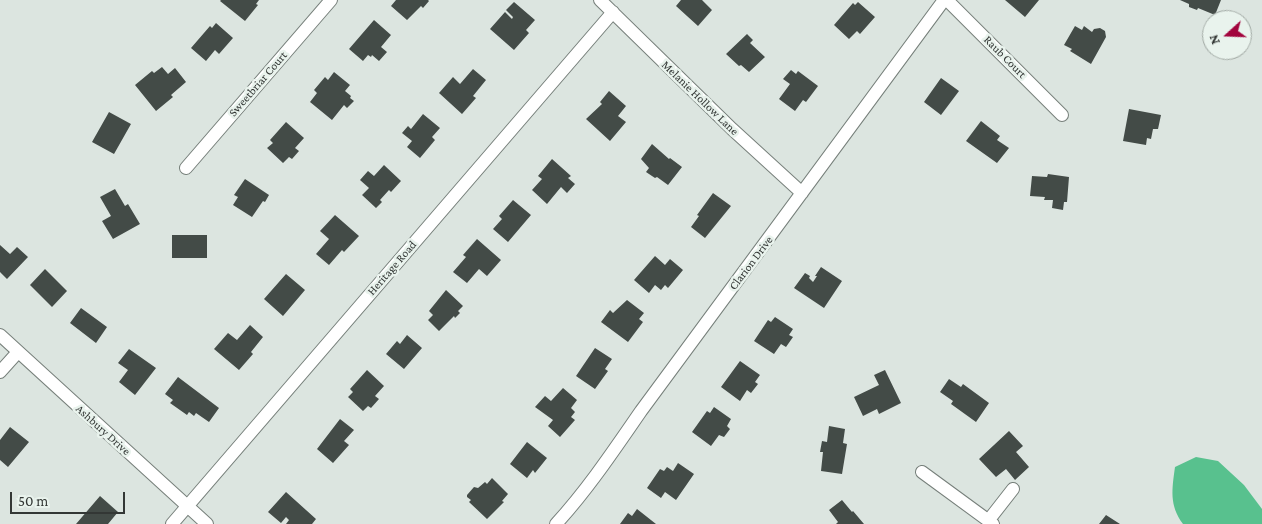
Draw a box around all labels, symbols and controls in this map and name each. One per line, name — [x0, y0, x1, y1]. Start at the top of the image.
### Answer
north arrow — [1202, 10, 1252, 60]
street label: Raub Court — [981, 33, 1029, 81]
text: N — [1205, 33, 1223, 47]
street label: Sweetbriar Court — [226, 48, 290, 120]
street label: Melanie Hollow Lane — [659, 58, 741, 138]
street label: Clarion Drive — [726, 233, 776, 293]
street label: Heritage Road — [364, 238, 420, 298]
street label: Ashbury Drive — [73, 402, 133, 458]
scale bar — [12, 482, 128, 514]
text: 50 m — [18, 493, 48, 509]

